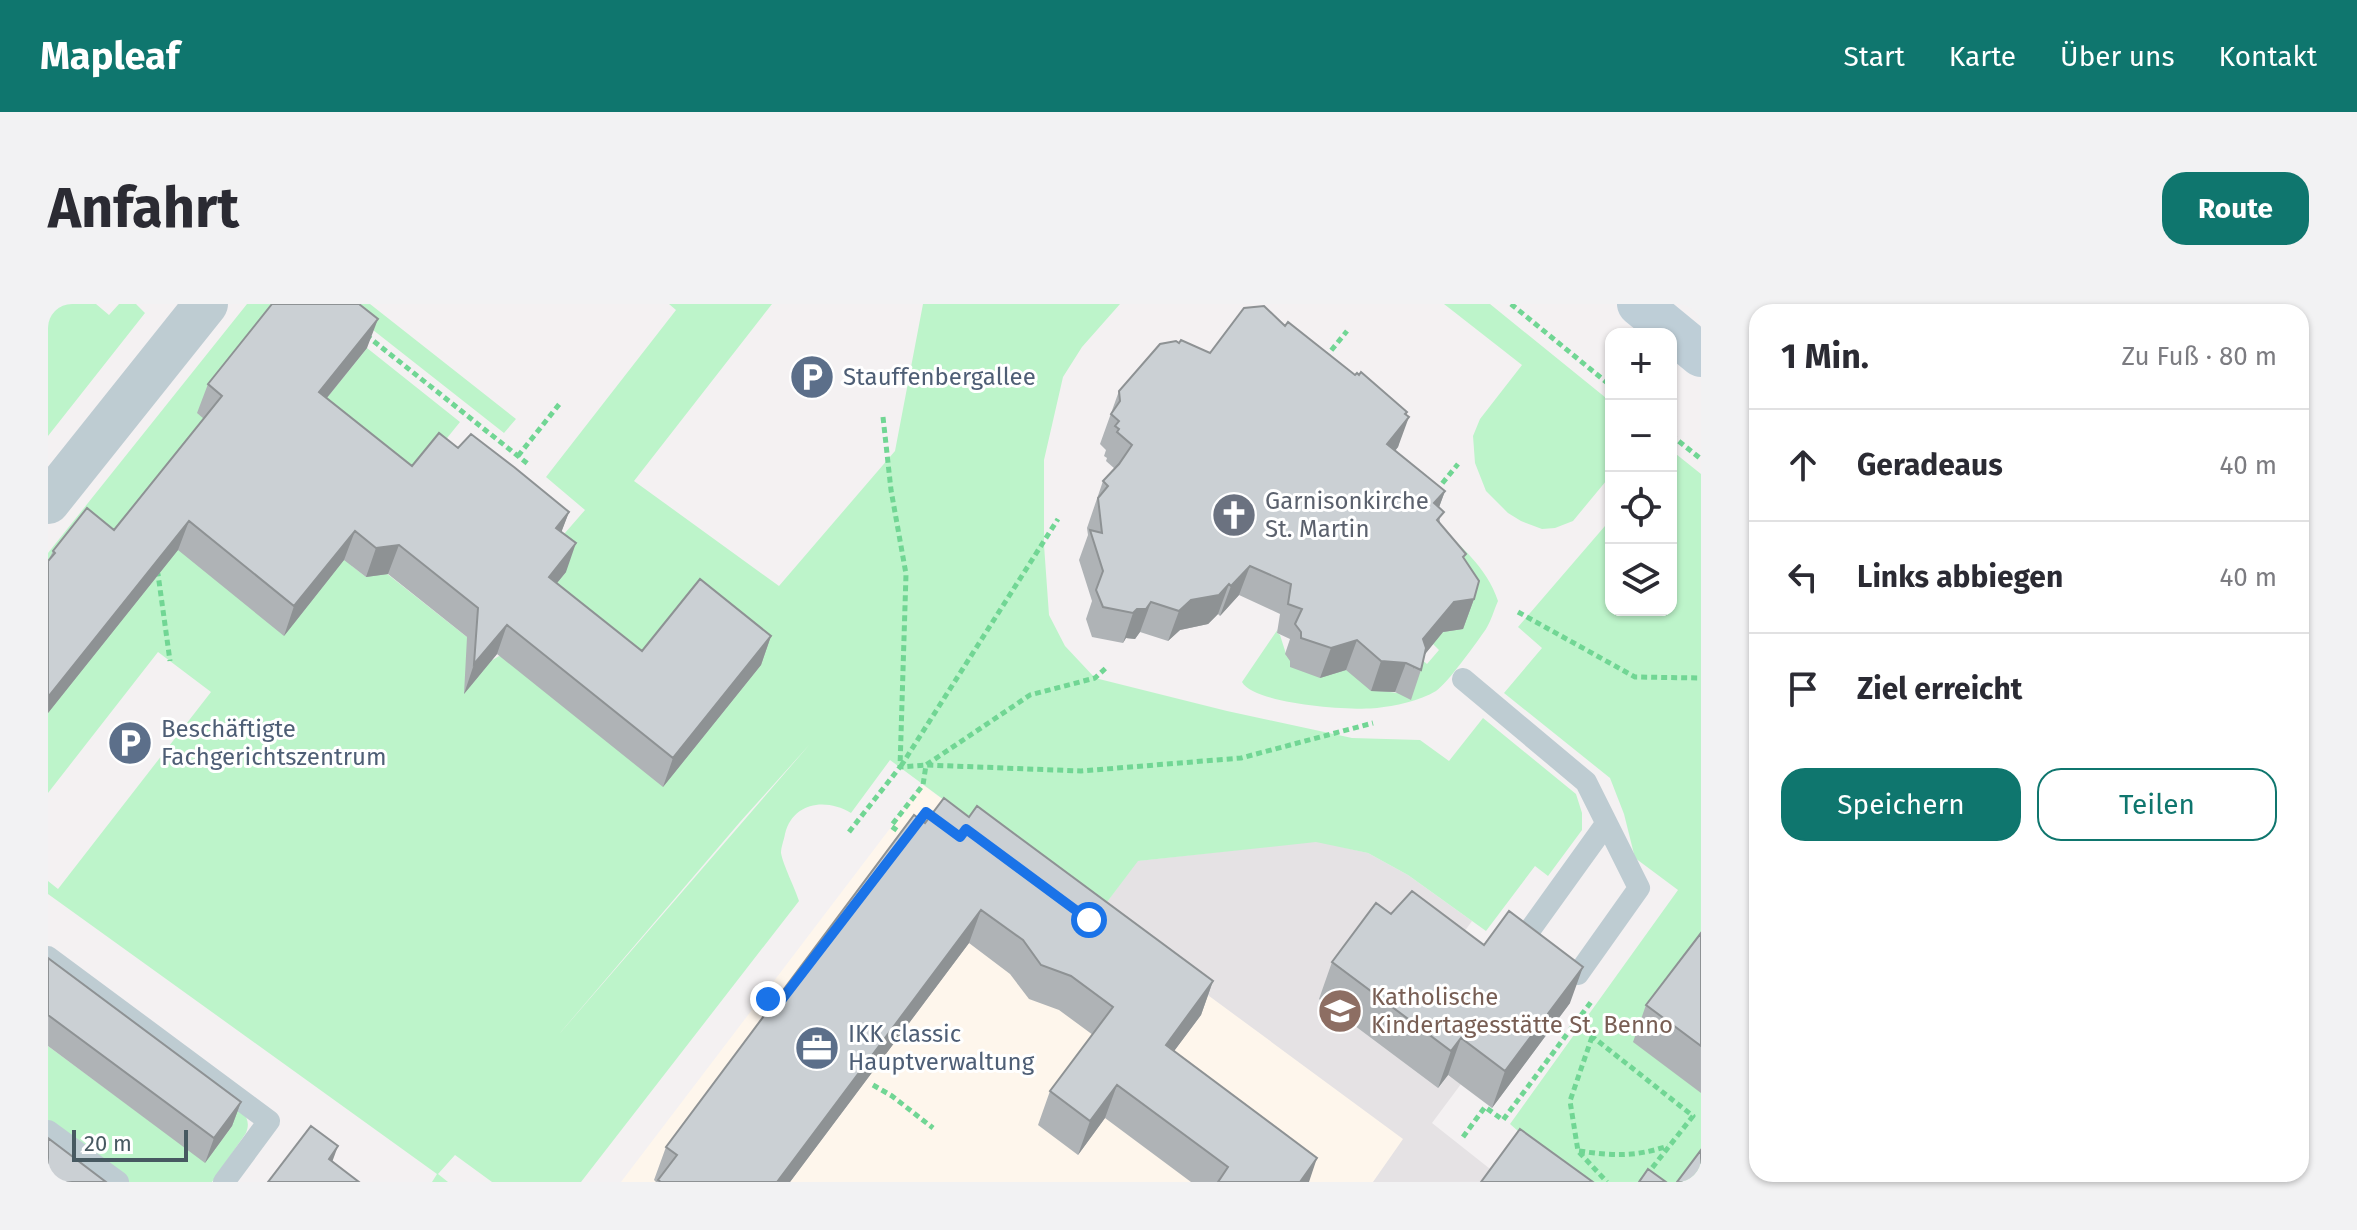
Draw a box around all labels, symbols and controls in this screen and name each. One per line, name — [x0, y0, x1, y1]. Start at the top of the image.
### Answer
text: Mapleaf — [40, 33, 179, 79]
text: Start — [1843, 40, 1905, 73]
text: Karte — [1949, 40, 2016, 73]
text: Über uns — [2060, 40, 2175, 73]
text: Kontakt — [2219, 40, 2317, 73]
button: Route — [2162, 172, 2309, 245]
text: Anfahrt — [48, 175, 239, 242]
map controls — [1605, 328, 1677, 616]
button: + — [1605, 328, 1677, 400]
text: 1 Min. — [1781, 336, 1869, 377]
text: Zu Fuß · 80 m — [2122, 341, 2277, 372]
parking icon: Stauffenbergallee — [788, 353, 836, 401]
place label: Stauffenbergallee — [843, 363, 1036, 391]
button: − — [1605, 400, 1677, 472]
icon: ahead — [1781, 443, 1825, 487]
text: Geradeaus — [1857, 447, 2003, 483]
text: 40 m — [2219, 450, 2277, 481]
button: locate — [1605, 472, 1677, 544]
place label: Garnisonkirche St. Martin — [1265, 487, 1429, 543]
church icon: Garnisonkirche St. Martin — [1210, 491, 1258, 539]
button: layers — [1605, 544, 1677, 616]
icon: left — [1781, 555, 1825, 599]
text: Links abbiegen — [1857, 559, 2063, 595]
text: 40 m — [2219, 562, 2277, 593]
icon: arrive — [1781, 667, 1825, 711]
text: Ziel erreicht — [1857, 671, 2022, 707]
place label: Beschäftigte Fachgerichtszentrum — [161, 715, 386, 771]
parking icon: Beschäftigte Fachgerichtszentrum — [106, 719, 154, 767]
button: Speichern — [1781, 768, 2021, 841]
button: Teilen — [2037, 768, 2277, 841]
route start — [1071, 902, 1107, 938]
route end — [750, 981, 786, 1017]
place label: Katholische Kindertagesstätte St. Benno — [1371, 983, 1673, 1039]
school or university icon: Katholische Kindertagesstätte St. Benno — [1316, 987, 1364, 1035]
place label: IKK classic Hauptverwaltung — [848, 1020, 1035, 1076]
office icon: IKK classic Hauptverwaltung — [793, 1024, 841, 1072]
scale bar — [72, 1126, 188, 1162]
text: 20 m — [84, 1130, 132, 1157]

